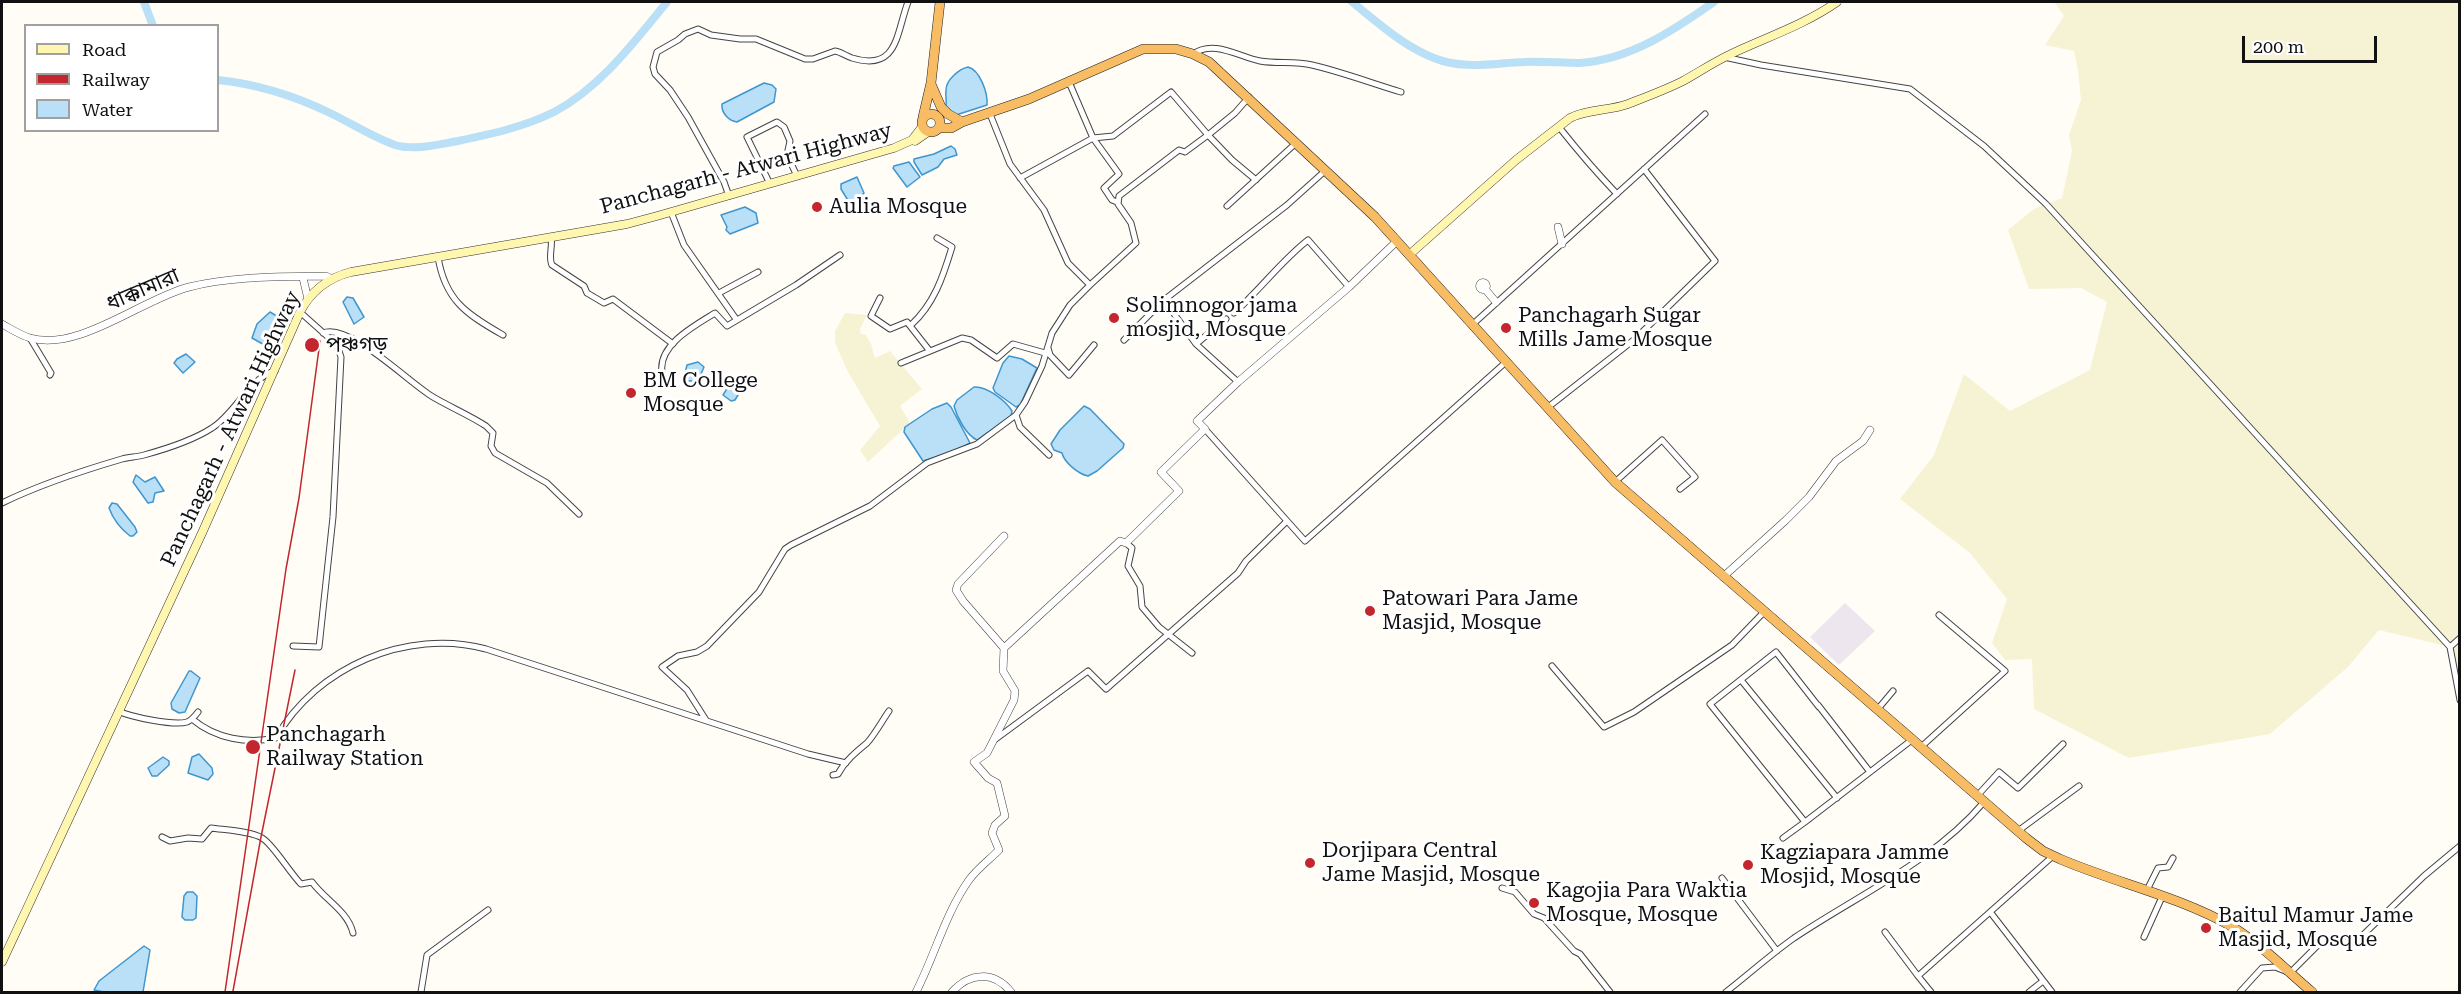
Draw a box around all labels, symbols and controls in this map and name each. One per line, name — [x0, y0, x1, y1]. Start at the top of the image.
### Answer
legend — [24, 24, 219, 132]
scale bar — [2245, 24, 2380, 62]
text: 200 m — [2253, 36, 2304, 57]
text: Road — [82, 39, 126, 60]
text: Railway — [82, 69, 150, 90]
text: Water — [82, 99, 133, 120]
street label: Panchagarh - Atwari Highway — [597, 118, 895, 220]
place label: Aulia Mosque — [829, 194, 967, 220]
marker: Aulia Mosque — [810, 200, 824, 214]
street label: ধাক্কামারা — [103, 263, 183, 317]
street label: Panchagarh - Atwari Highway — [156, 287, 306, 571]
place label: Solimnogor jama mosjid, Mosque — [1126, 293, 1297, 343]
place label: Panchagarh Sugar Mills Jame Mosque — [1518, 303, 1712, 353]
marker: Solimnogor jama mosjid, Mosque — [1107, 311, 1121, 325]
marker: Panchagarh Sugar Mills Jame Mosque — [1499, 321, 1513, 335]
place label: পঞ্চগড় — [326, 332, 387, 358]
marker: পঞ্চগড় — [303, 336, 321, 354]
place label: BM College Mosque — [643, 368, 758, 418]
marker: BM College Mosque — [624, 386, 638, 400]
place label: Patowari Para Jame Masjid, Mosque — [1382, 586, 1578, 636]
marker: Patowari Para Jame Masjid, Mosque — [1363, 604, 1377, 618]
place label: Panchagarh Railway Station — [266, 722, 423, 772]
marker: Panchagarh Railway Station — [244, 738, 262, 756]
place label: Dorjipara Central Jame Masjid, Mosque — [1322, 838, 1540, 888]
place label: Kagziapara Jamme Mosjid, Mosque — [1760, 840, 1949, 890]
marker: Dorjipara Central Jame Masjid, Mosque — [1303, 856, 1317, 870]
marker: Kagziapara Jamme Mosjid, Mosque — [1741, 858, 1755, 872]
place label: Kagojia Para Waktia Mosque, Mosque — [1546, 878, 1747, 928]
marker: Kagojia Para Waktia Mosque, Mosque — [1527, 896, 1541, 910]
place label: Baitul Mamur Jame Masjid, Mosque — [2218, 903, 2413, 953]
marker: Baitul Mamur Jame Masjid, Mosque — [2199, 921, 2213, 935]

